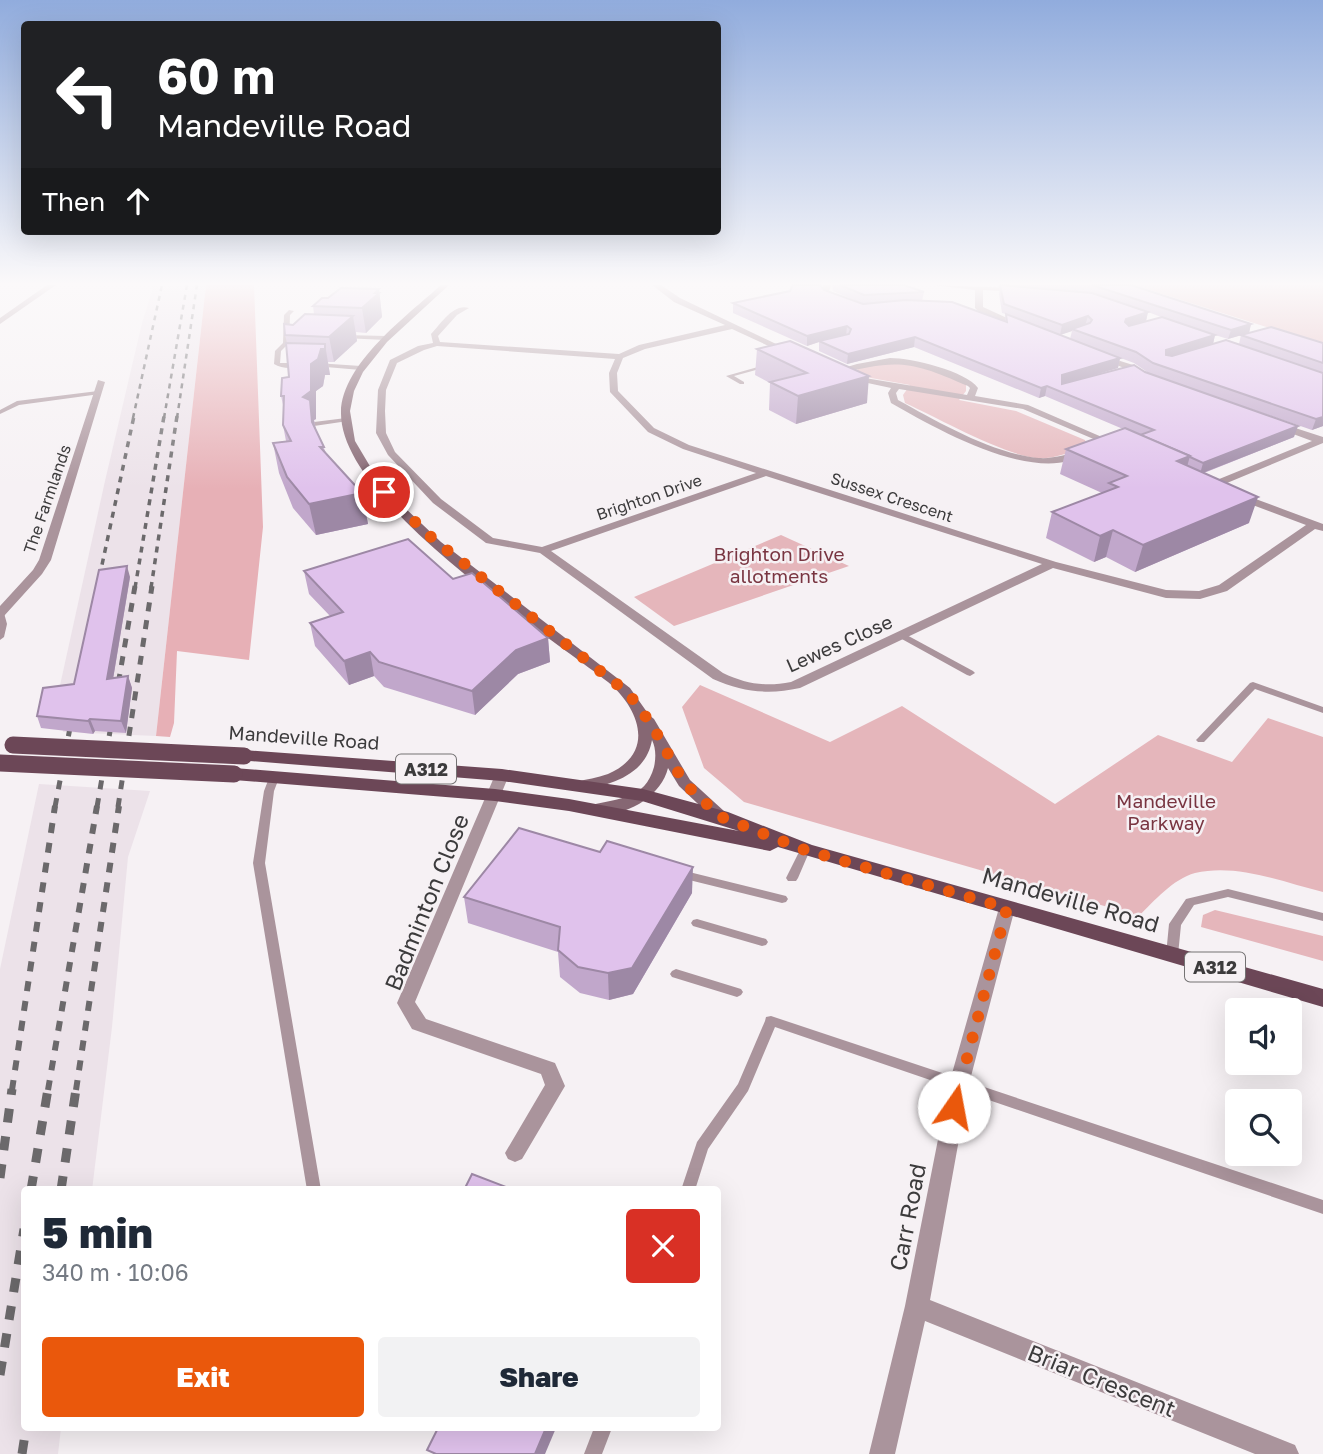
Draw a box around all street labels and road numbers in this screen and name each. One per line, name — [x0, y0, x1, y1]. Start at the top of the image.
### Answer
street label: The Farmlands — [19, 442, 75, 556]
street label: Sussex Crescent — [828, 468, 956, 526]
street label: Brighton Drive — [594, 470, 704, 524]
street label: Lewes Close — [782, 609, 896, 677]
street label: Mandeville Road — [228, 720, 380, 754]
road number: A312 — [396, 754, 456, 784]
street label: Badminton Close — [378, 810, 474, 994]
street label: Mandeville Road — [979, 860, 1163, 938]
road number: A312 — [1185, 952, 1245, 982]
street label: Carr Road — [883, 1161, 931, 1273]
street label: Briar Crescent — [1024, 1338, 1180, 1422]

